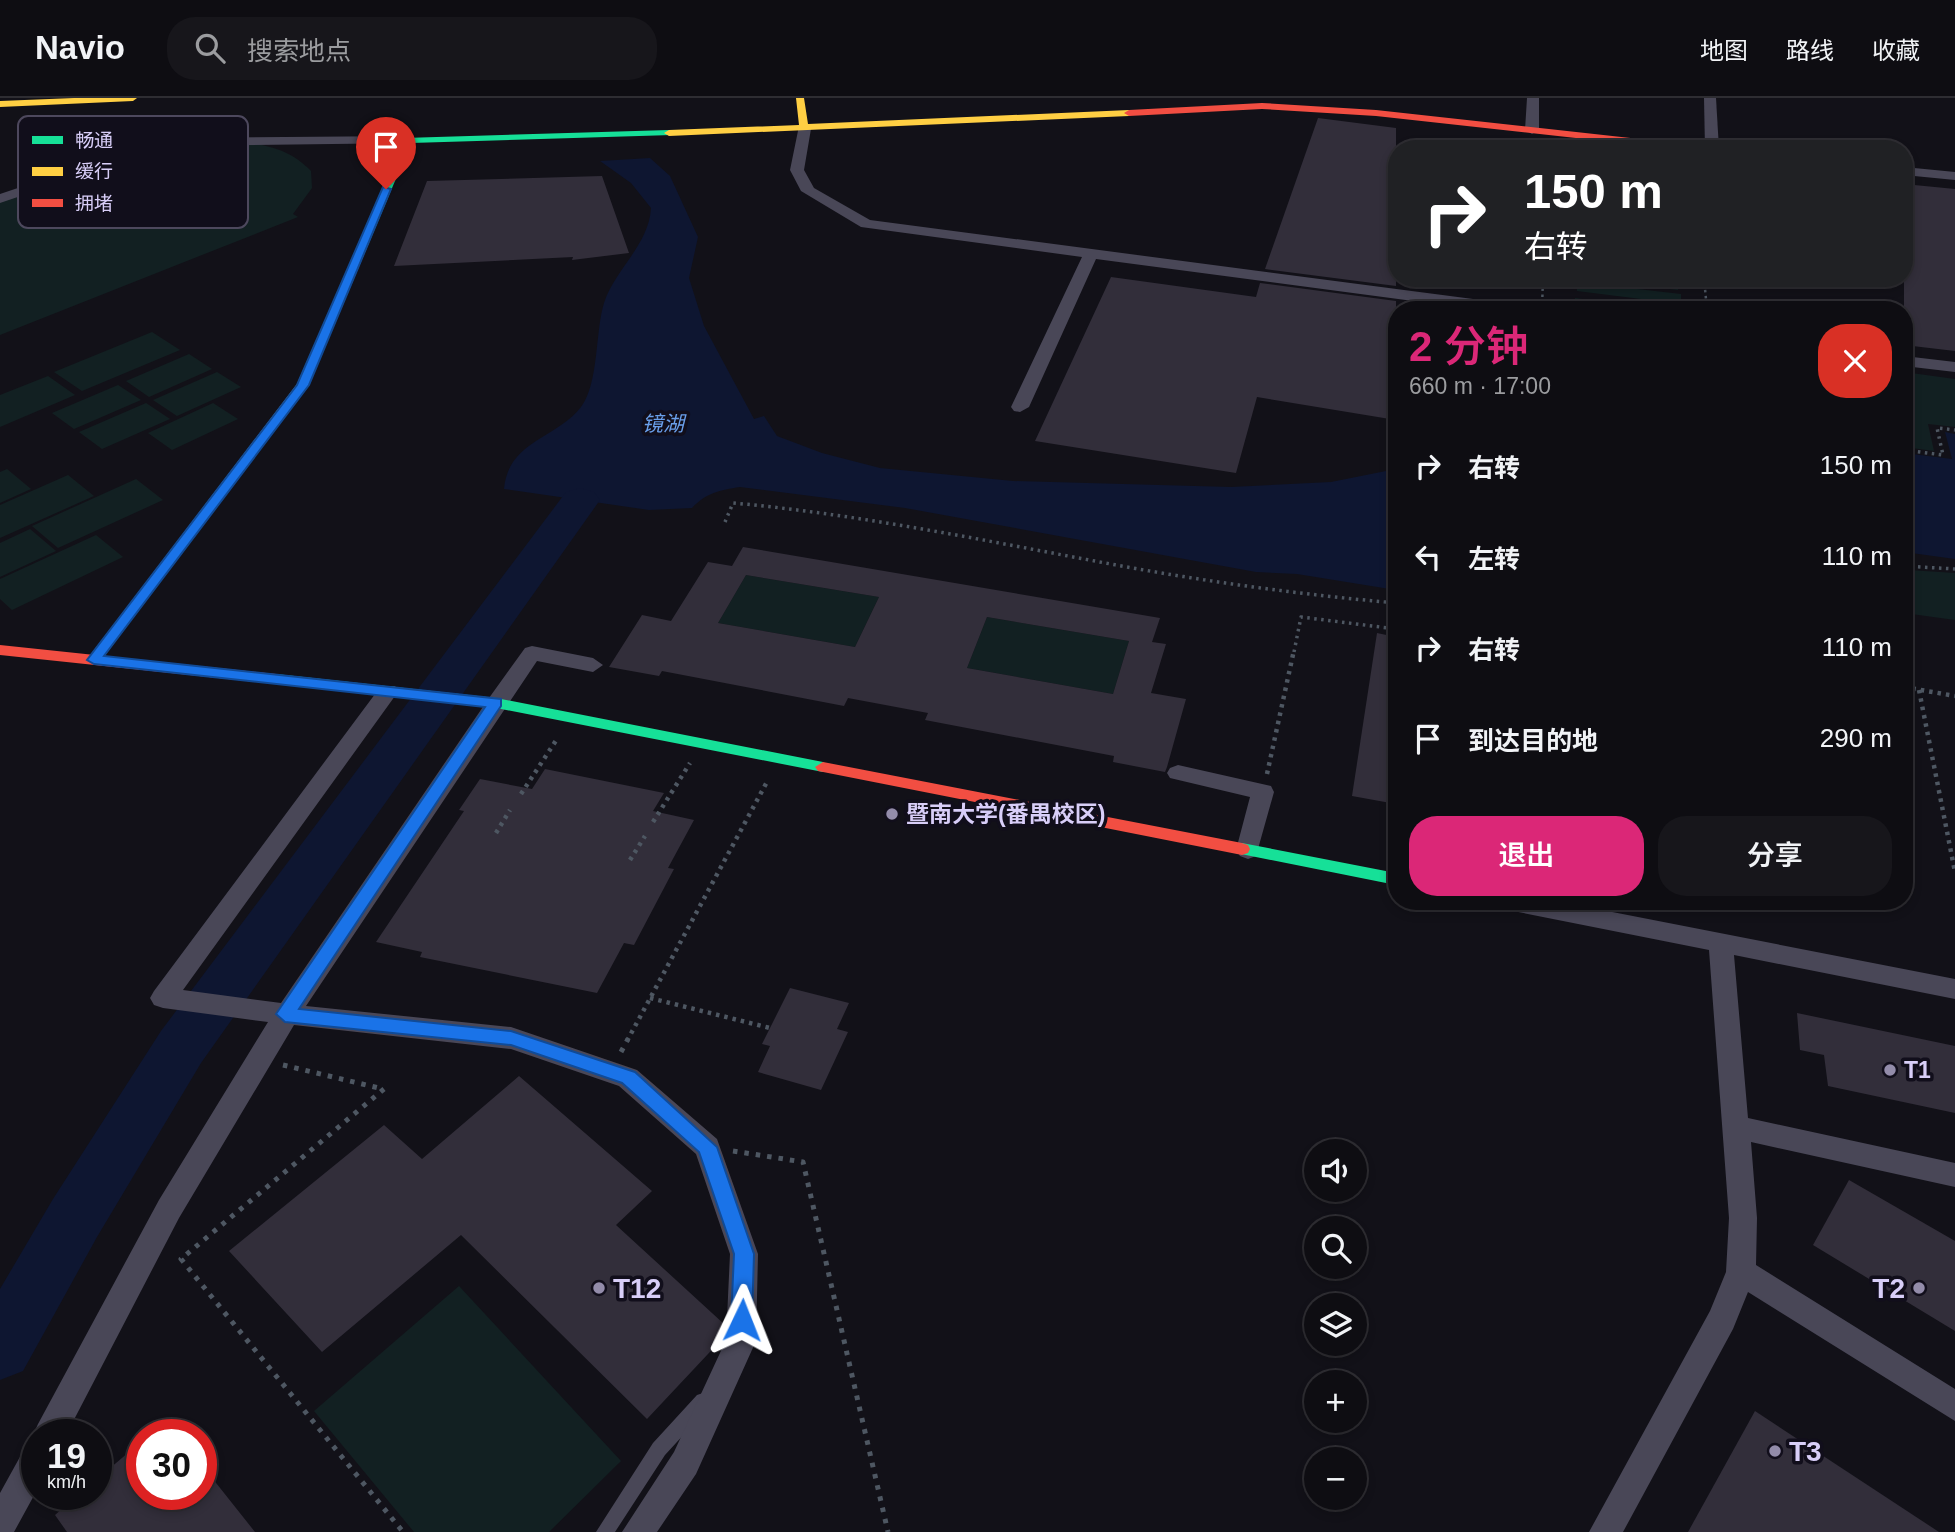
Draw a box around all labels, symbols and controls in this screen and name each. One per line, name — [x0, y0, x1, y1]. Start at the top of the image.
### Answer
search box — [167, 17, 657, 80]
text: Navio — [35, 29, 125, 66]
icon: search — [191, 29, 229, 67]
text: 搜索地点 — [247, 36, 351, 66]
text: 地图 — [1700, 37, 1748, 64]
text: 路线 — [1786, 37, 1834, 64]
text: 收藏 — [1872, 37, 1920, 64]
legend — [18, 116, 248, 228]
pin — [356, 117, 416, 189]
icon: arrive — [367, 128, 405, 166]
text: 畅通 — [75, 130, 113, 151]
text: 缓行 — [75, 161, 113, 182]
text: 150 m — [1524, 164, 1663, 218]
icon: right — [1409, 168, 1500, 259]
text: 拥堵 — [75, 193, 113, 214]
text: 右转 — [1524, 229, 1588, 265]
text: 2 分钟 — [1409, 323, 1528, 370]
button: close — [1818, 324, 1892, 398]
text: 660 m · 17:00 — [1409, 373, 1551, 399]
water label: 镜湖 — [642, 412, 687, 435]
icon: right — [1409, 447, 1447, 485]
text: 150 m — [1820, 450, 1892, 480]
text: 右转 — [1468, 453, 1520, 483]
icon: left — [1409, 538, 1447, 576]
text: 110 m — [1822, 541, 1892, 571]
text: 左转 — [1468, 544, 1520, 574]
icon: right — [1409, 629, 1447, 667]
text: 110 m — [1822, 632, 1892, 662]
text: 右转 — [1468, 635, 1520, 665]
icon: arrive — [1409, 720, 1447, 758]
text: 290 m — [1820, 723, 1892, 753]
text: 到达目的地 — [1468, 726, 1598, 756]
place label: 暨南大学(番禺校区) — [906, 801, 1105, 827]
marker: 暨南大学(番禺校区) — [884, 806, 900, 822]
button: 退出 — [1409, 816, 1644, 896]
button: 分享 — [1658, 816, 1892, 896]
place label: T1 — [1904, 1057, 1931, 1083]
marker: T1 — [1882, 1062, 1898, 1078]
map controls — [1304, 1139, 1367, 1510]
button: sound — [1304, 1139, 1367, 1202]
button: search — [1304, 1216, 1367, 1279]
place label: T12 — [613, 1273, 661, 1304]
place label: T2 — [1872, 1273, 1905, 1304]
marker: T12 — [591, 1280, 607, 1296]
marker: T2 — [1911, 1280, 1927, 1296]
position arrow — [705, 1283, 779, 1357]
button: layers — [1304, 1293, 1367, 1356]
button: + — [1304, 1370, 1367, 1433]
speed limit sign: 30 — [126, 1419, 217, 1510]
text: 19 — [47, 1436, 86, 1475]
place label: T3 — [1789, 1436, 1822, 1467]
marker: T3 — [1767, 1443, 1783, 1459]
button: − — [1304, 1447, 1367, 1510]
text: km/h — [47, 1472, 86, 1492]

